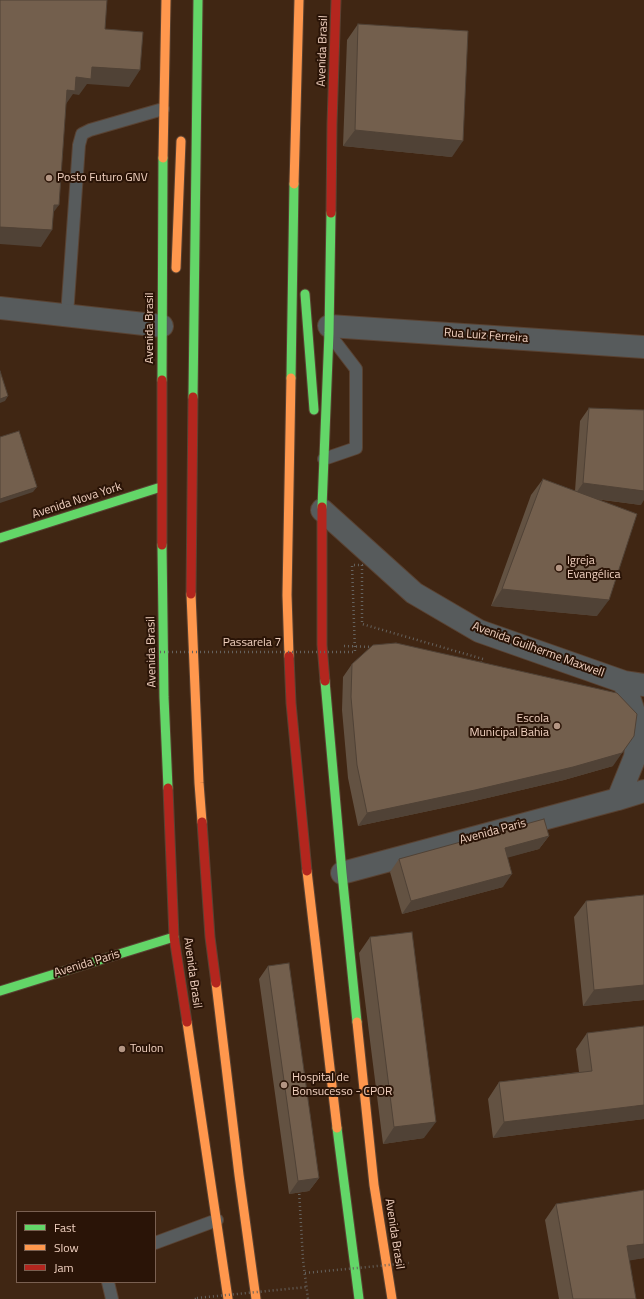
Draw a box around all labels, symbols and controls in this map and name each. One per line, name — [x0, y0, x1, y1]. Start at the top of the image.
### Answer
street label: Avenida Brasil — [315, 15, 331, 87]
place label: Posto Futuro GNV — [57, 171, 148, 185]
marker: Posto Futuro GNV — [44, 173, 54, 183]
street label: Avenida Brasil — [143, 292, 157, 364]
street label: Rua Luiz Ferreira — [443, 326, 529, 346]
street label: Avenida Nova York — [30, 480, 124, 522]
place label: Igreja Evangélica — [567, 554, 621, 582]
marker: Igreja Evangélica — [554, 563, 564, 573]
street label: Avenida Brasil — [144, 616, 160, 688]
street label: Avenida Guilherme Maxwell — [470, 619, 606, 681]
street label: Passarela 7 — [223, 636, 281, 650]
place label: Escola Municipal Bahia — [469, 712, 549, 740]
marker: Escola Municipal Bahia — [552, 721, 562, 731]
street label: Avenida Paris — [458, 816, 528, 848]
street label: Avenida Brasil — [180, 937, 204, 1009]
street label: Avenida Paris — [52, 947, 122, 981]
place label: Toulon — [130, 1042, 163, 1056]
marker: Toulon — [117, 1044, 127, 1054]
place label: Hospital de Bonsucesso - CPOR — [292, 1071, 392, 1099]
marker: Hospital de Bonsucesso - CPOR — [279, 1080, 289, 1090]
street label: Avenida Brasil — [381, 1198, 407, 1270]
legend — [16, 1211, 156, 1283]
text: Fast — [54, 1218, 76, 1237]
text: Slow — [54, 1238, 79, 1257]
text: Jam — [54, 1258, 74, 1277]

